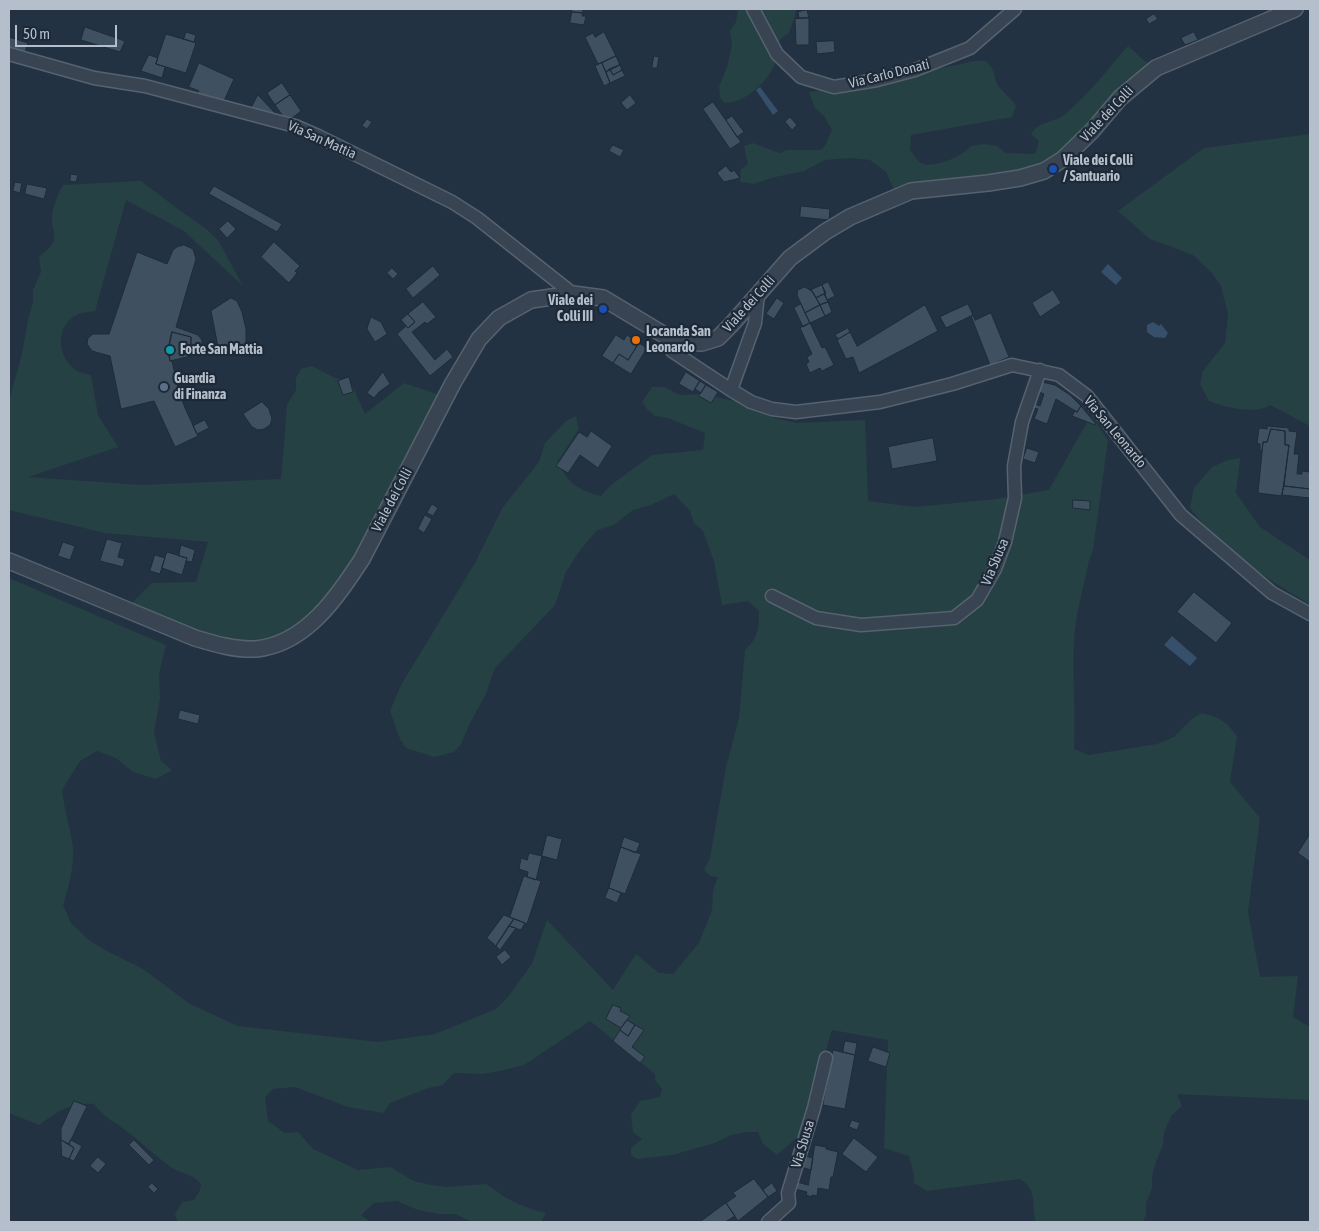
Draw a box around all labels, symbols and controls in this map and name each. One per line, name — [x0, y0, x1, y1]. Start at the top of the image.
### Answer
scale bar — [18, 15, 120, 47]
text: 50 m — [23, 25, 50, 42]
street label: Via Carlo Donati — [847, 56, 931, 92]
street label: Viale dei Colli — [1077, 83, 1137, 145]
street label: Via San Mattia — [285, 117, 359, 163]
place label: Viale dei Colli / Santuario — [1063, 153, 1133, 186]
marker: Viale dei Colli / Santuario — [1047, 163, 1059, 175]
street label: Viale dei Colli — [719, 272, 779, 336]
place label: Viale dei Colli III — [548, 293, 593, 326]
marker: Viale dei Colli III — [597, 303, 609, 315]
place label: Locanda San Leonardo — [646, 324, 711, 357]
marker: Locanda San Leonardo — [630, 334, 642, 346]
place label: Forte San Mattia — [180, 342, 263, 358]
marker: Forte San Mattia — [164, 344, 176, 356]
place label: Guardia di Finanza — [174, 371, 226, 404]
marker: Guardia di Finanza — [158, 381, 170, 393]
street label: Via San Leonardo — [1080, 393, 1150, 471]
street label: Viale dei Colli — [368, 465, 416, 535]
street label: Via Sbusa — [978, 536, 1012, 588]
street label: Via Sbusa — [788, 1118, 818, 1170]

